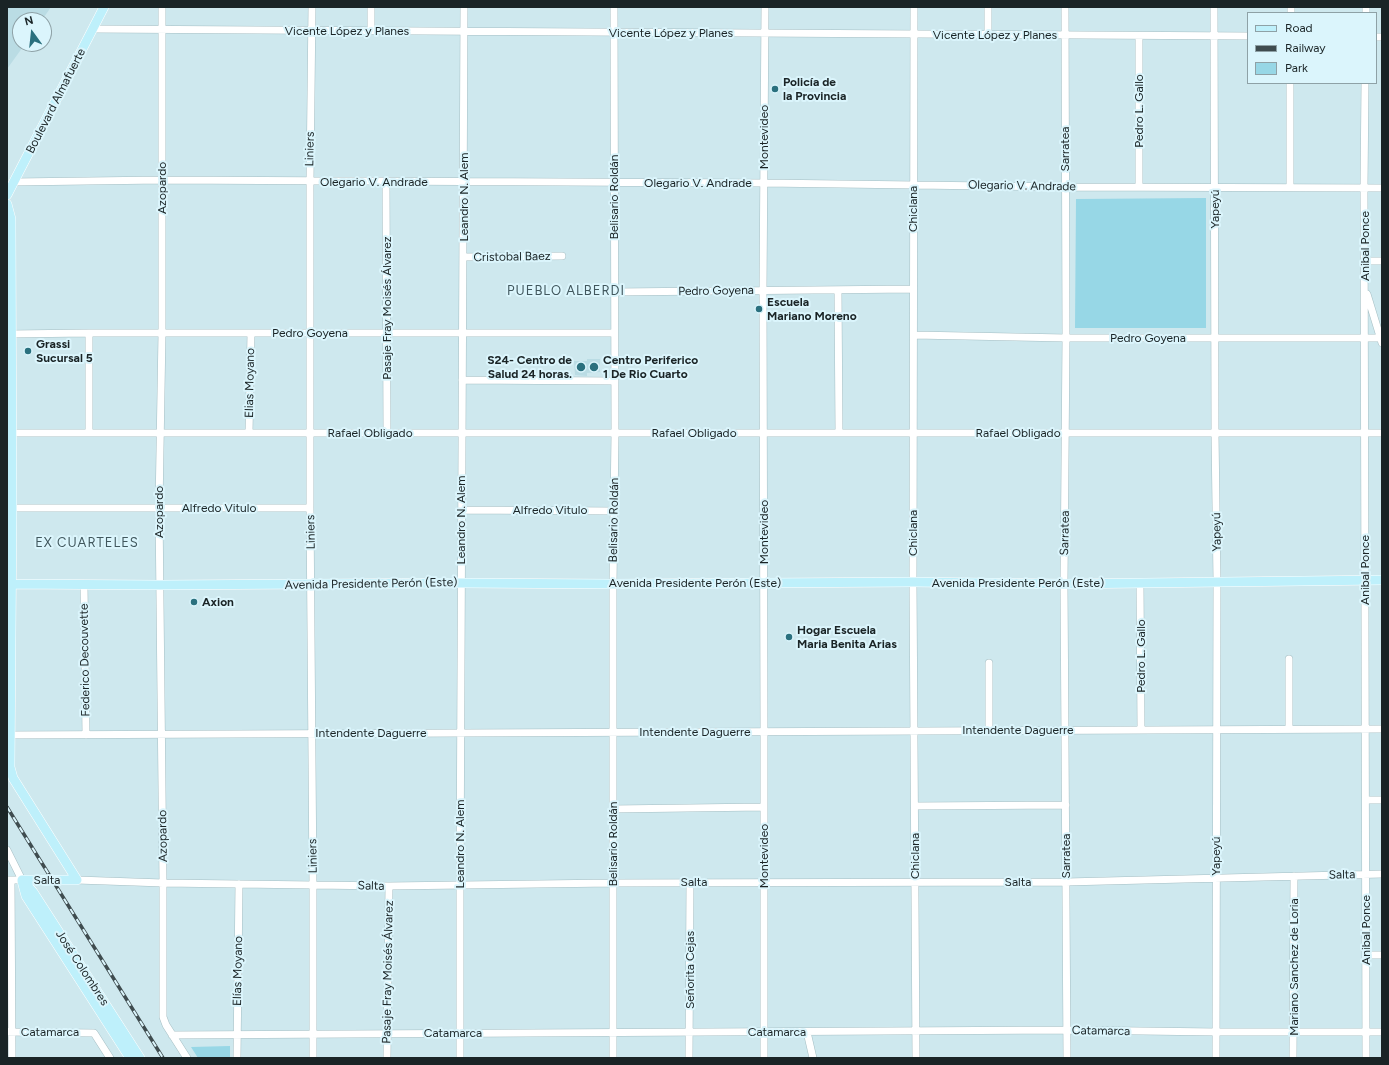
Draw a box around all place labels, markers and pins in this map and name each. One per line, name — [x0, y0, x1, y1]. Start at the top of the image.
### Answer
place label: Policía de la Provincia — [783, 75, 846, 103]
marker: Policía de la Provincia — [770, 84, 780, 94]
place label: Escuela Mariano Moreno — [767, 295, 857, 323]
marker: Escuela Mariano Moreno — [754, 304, 764, 314]
place label: Grassi Sucursal 5 — [36, 337, 93, 365]
marker: Grassi Sucursal 5 — [23, 346, 33, 356]
place label: S24- Centro de Salud 24 horas. — [487, 353, 572, 381]
place label: Centro Periferico 1 De Rio Cuarto — [603, 353, 698, 381]
marker: S24- Centro de Salud 24 horas. — [575, 361, 587, 373]
marker: Centro Periferico 1 De Rio Cuarto — [588, 361, 600, 373]
place label: Axion — [202, 595, 234, 609]
marker: Axion — [189, 597, 199, 607]
place label: Hogar Escuela Maria Benita Arias — [797, 623, 897, 651]
marker: Hogar Escuela Maria Benita Arias — [784, 632, 794, 642]

